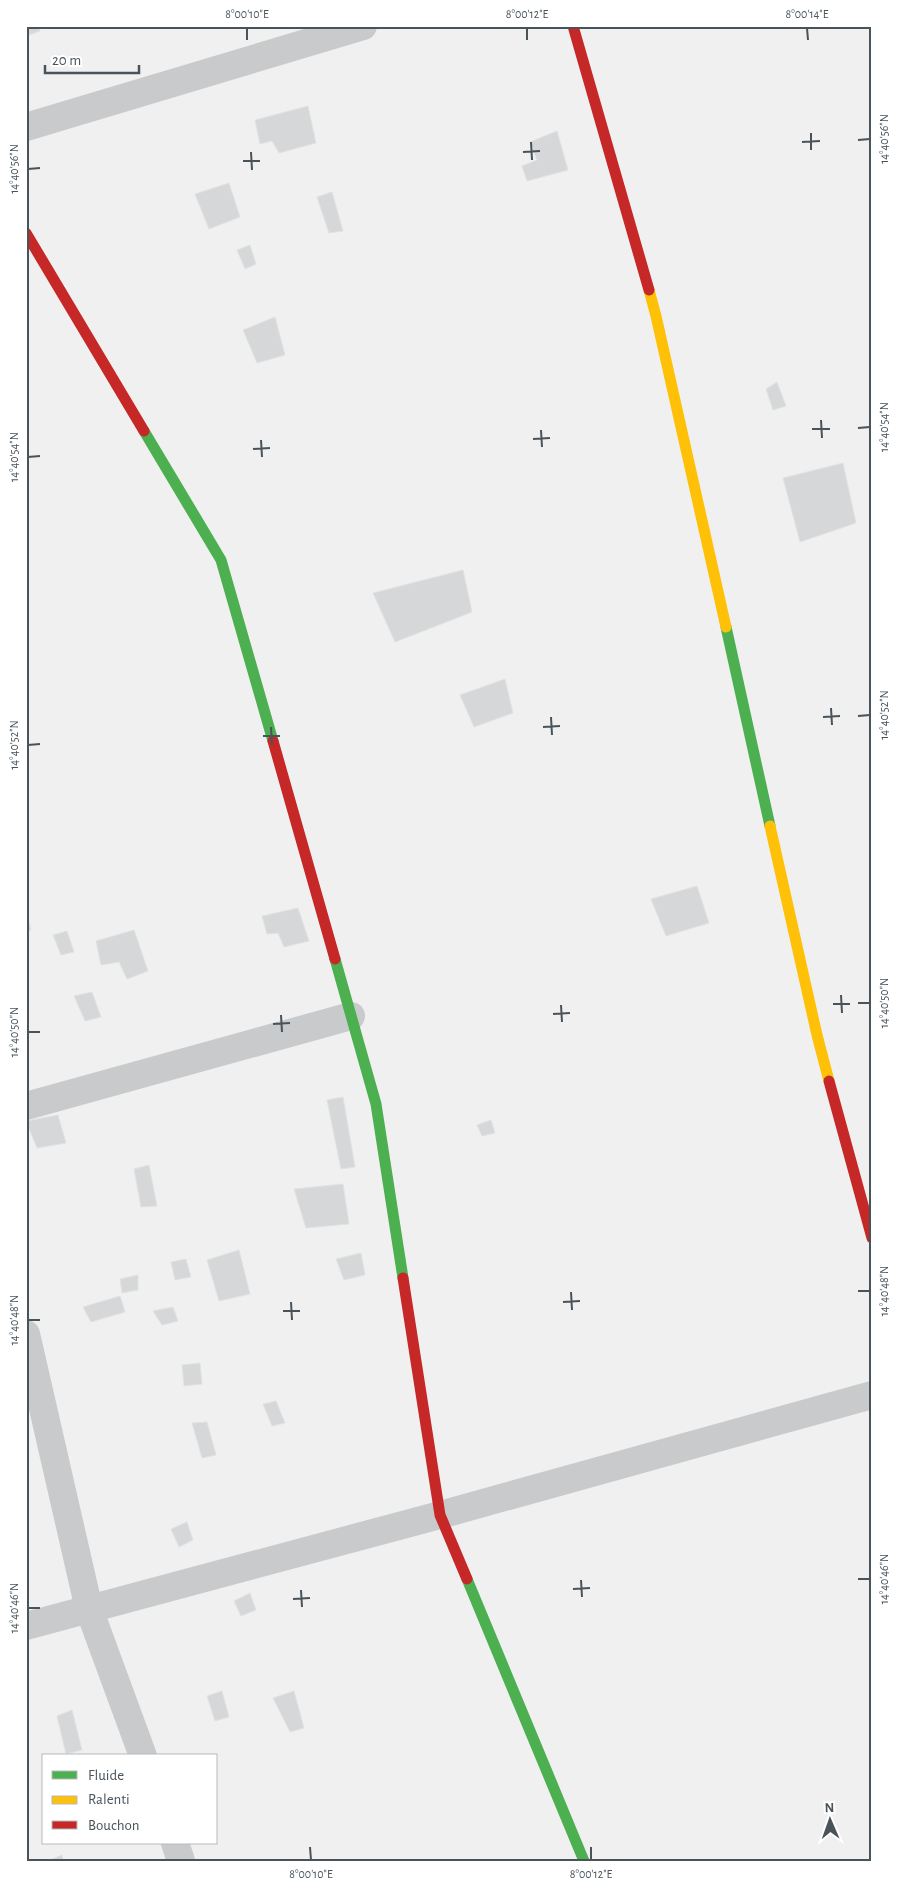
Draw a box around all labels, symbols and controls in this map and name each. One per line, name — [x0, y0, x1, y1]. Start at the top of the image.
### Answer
text: 8°00'10"E — [225, 8, 269, 20]
text: 8°00'12"E — [506, 8, 549, 20]
text: 8°00'14"E — [786, 8, 829, 20]
scale bar — [45, 42, 139, 74]
text: 20 m — [52, 53, 81, 68]
text: 14°40'56"N — [878, 114, 890, 164]
text: 14°40'56"N — [8, 144, 20, 194]
text: 14°40'54"N — [878, 402, 890, 452]
text: 14°40'54"N — [8, 432, 20, 482]
text: 14°40'52"N — [878, 690, 890, 740]
text: 14°40'52"N — [8, 720, 20, 770]
text: 14°40'50"N — [878, 978, 890, 1028]
text: 14°40'50"N — [8, 1007, 20, 1057]
text: 14°40'48"N — [878, 1266, 890, 1316]
text: 14°40'48"N — [8, 1295, 20, 1345]
text: 14°40'46"N — [878, 1554, 890, 1604]
text: 14°40'46"N — [8, 1583, 20, 1633]
legend — [42, 1754, 218, 1844]
text: Fluide — [88, 1768, 124, 1783]
text: Ralenti — [88, 1792, 130, 1807]
north arrow — [806, 1794, 856, 1844]
text: N — [824, 1801, 835, 1815]
text: Bouchon — [88, 1818, 139, 1833]
text: 8°00'10"E — [289, 1868, 333, 1880]
text: 8°00'12"E — [570, 1868, 613, 1880]

